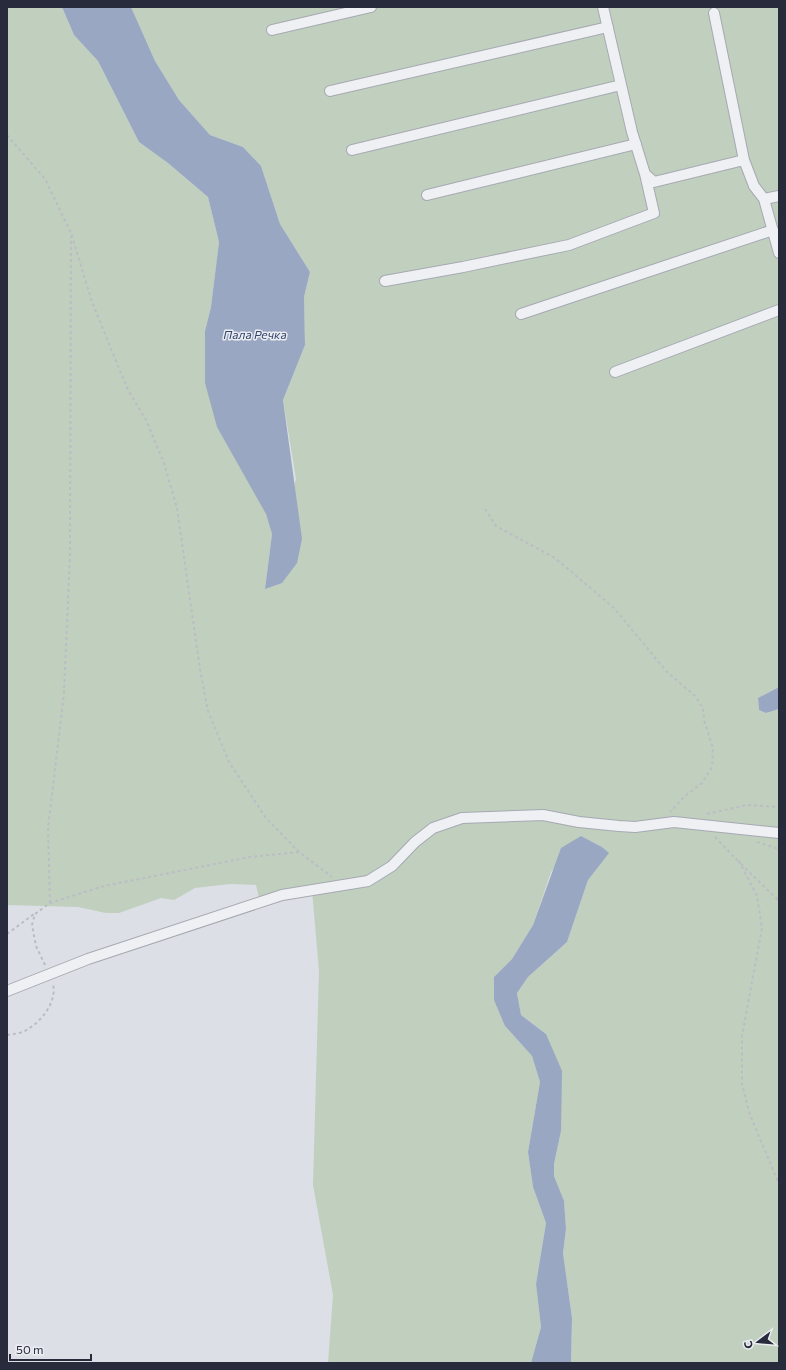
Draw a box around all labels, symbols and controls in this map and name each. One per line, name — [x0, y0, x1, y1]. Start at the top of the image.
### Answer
water label: Пала Речка — [223, 327, 287, 341]
north arrow — [738, 1322, 778, 1362]
scale bar — [10, 1336, 91, 1362]
text: С — [740, 1339, 755, 1350]
text: 50 m — [16, 1342, 44, 1356]

